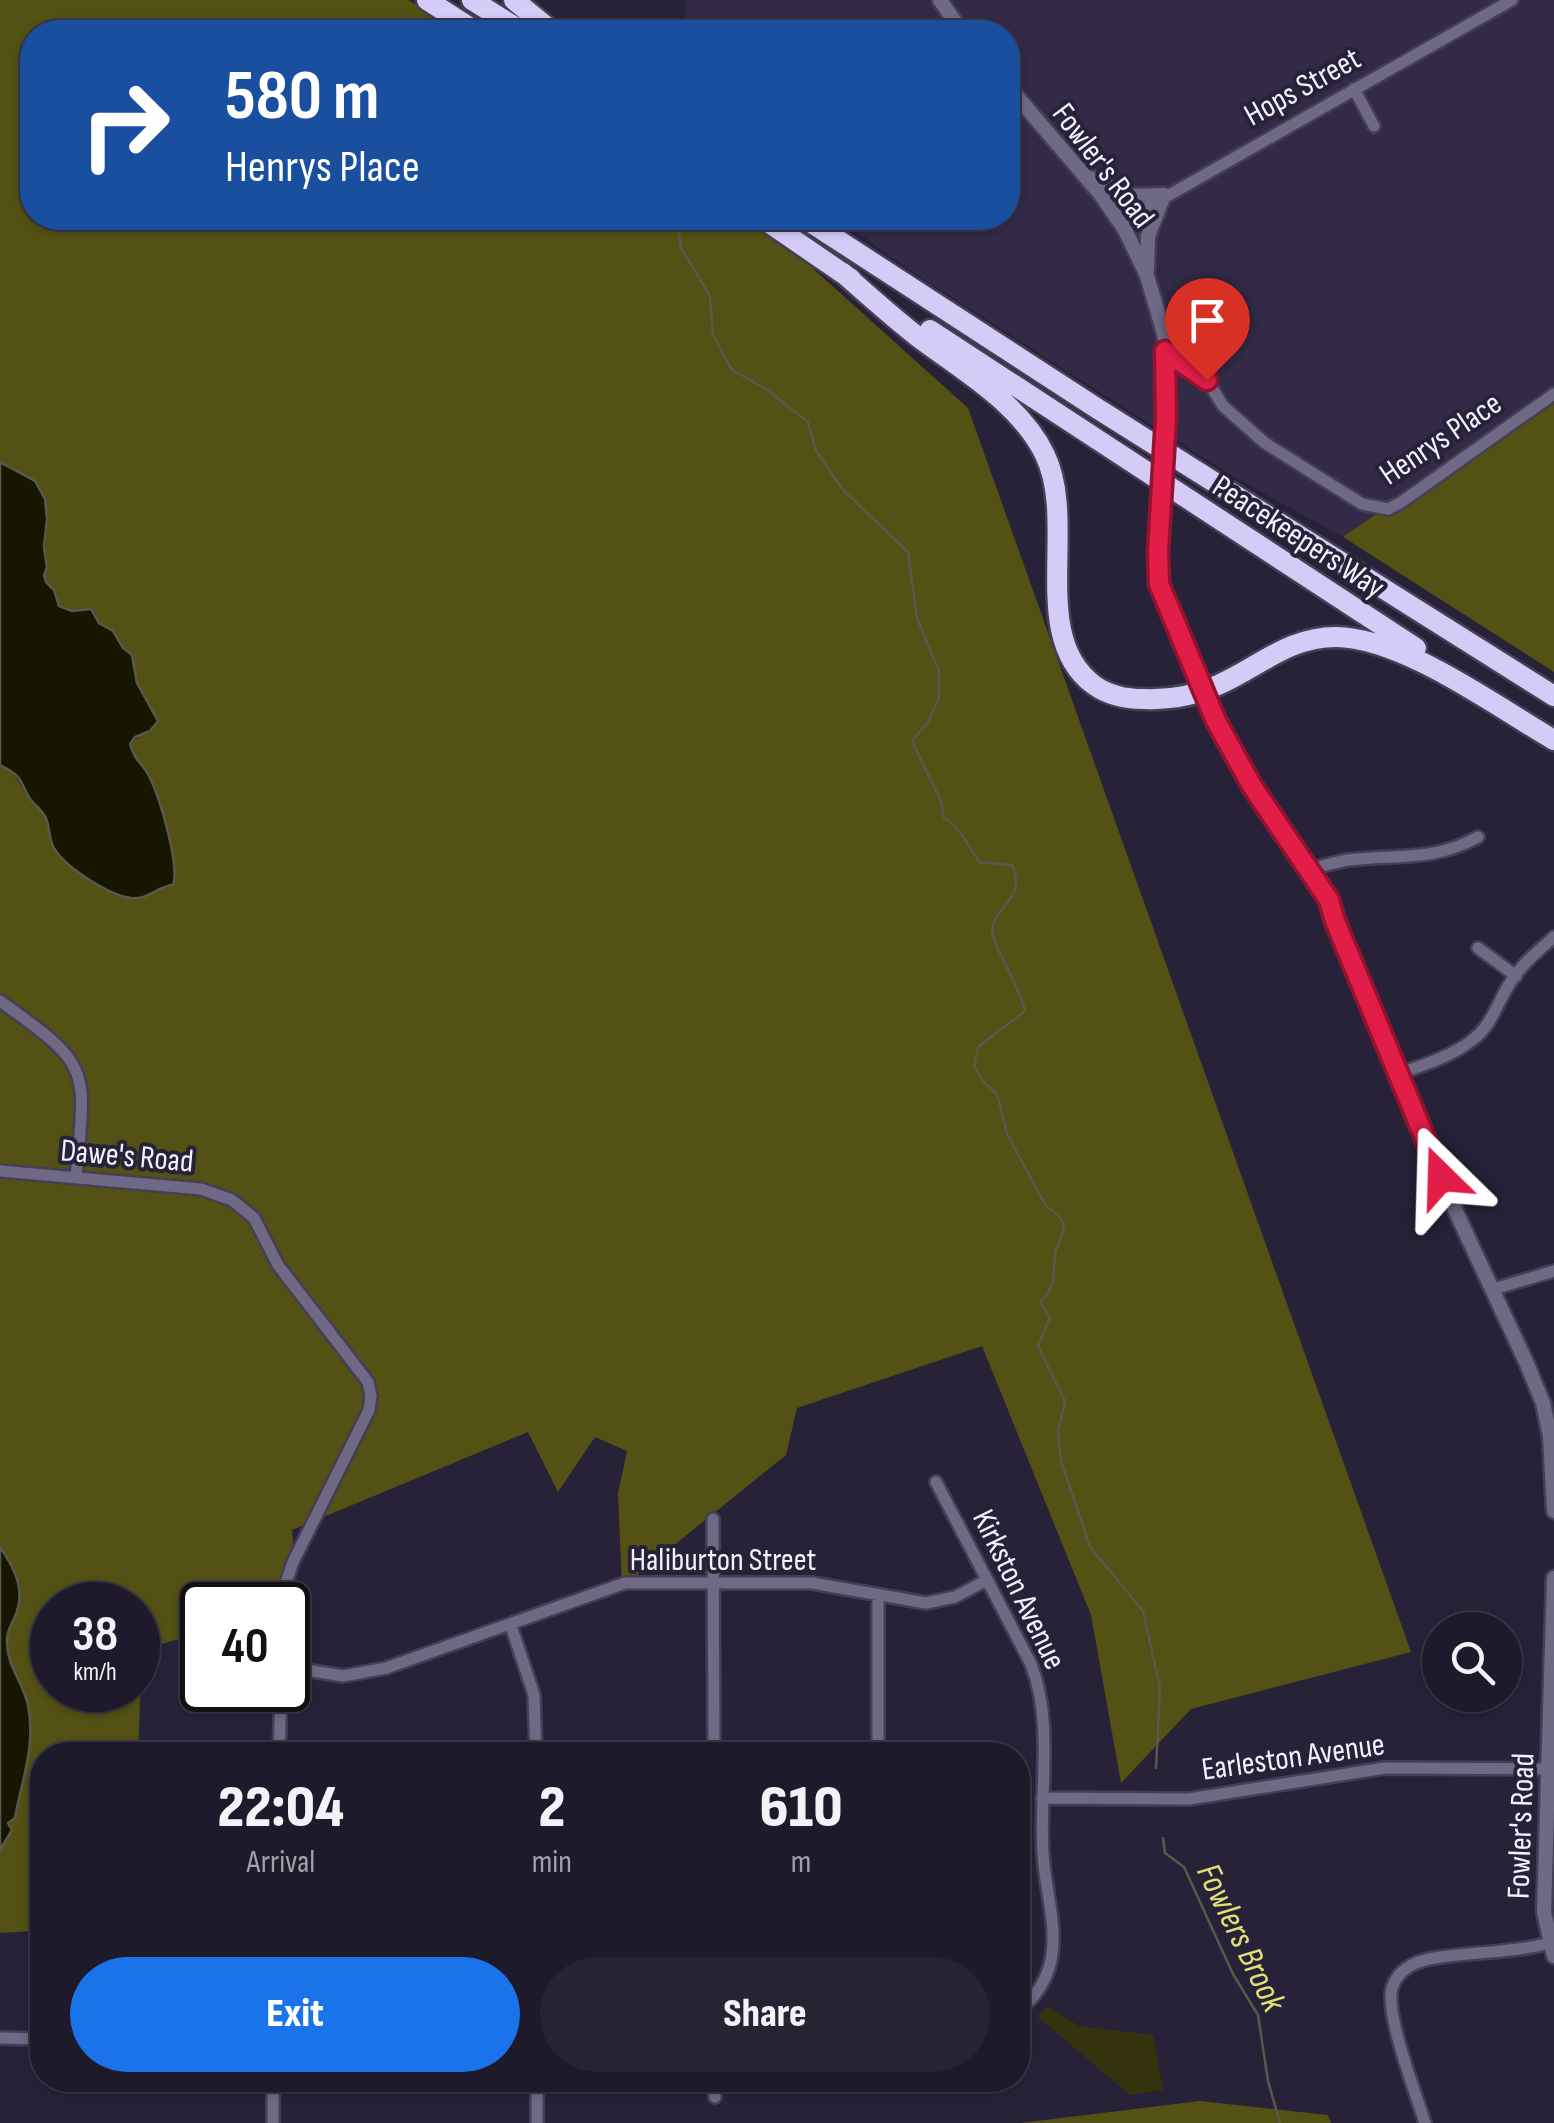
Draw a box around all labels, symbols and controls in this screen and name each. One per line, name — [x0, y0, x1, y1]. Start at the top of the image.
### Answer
street label: Hops Street — [1238, 39, 1368, 135]
text: 580 m — [225, 55, 379, 139]
icon: right — [60, 60, 190, 190]
street label: Fowler's Road — [1043, 96, 1162, 236]
text: Henrys Place — [225, 140, 420, 195]
pin — [1165, 278, 1250, 381]
icon: arrive — [1180, 293, 1235, 348]
street label: Henrys Place — [1373, 384, 1509, 494]
street label: Peacekeepers Way — [1205, 467, 1392, 607]
position arrow — [1389, 1125, 1493, 1229]
street label: Dawe's Road — [59, 1131, 195, 1182]
street label: Kirkston Avenue — [963, 1503, 1074, 1676]
street label: Haliburton Street — [630, 1541, 816, 1580]
speed limit sign: 40 — [180, 1582, 310, 1712]
text: 38 — [72, 1605, 118, 1665]
map controls — [1422, 1612, 1522, 1712]
button: search — [1422, 1612, 1522, 1712]
text: km/h — [73, 1657, 117, 1688]
street label: Earleston Avenue — [1199, 1725, 1387, 1790]
street label: Fowler's Road — [1499, 1752, 1544, 1900]
text: 22:04 — [217, 1772, 344, 1844]
text: 2 — [538, 1772, 565, 1844]
text: 610 — [759, 1772, 843, 1844]
text: Arrival — [246, 1843, 315, 1882]
text: min — [532, 1843, 572, 1882]
text: m — [791, 1843, 811, 1882]
water label: Fowlers Brook — [1186, 1857, 1295, 2020]
button: Exit — [70, 1957, 520, 2072]
button: Share — [540, 1957, 990, 2072]

